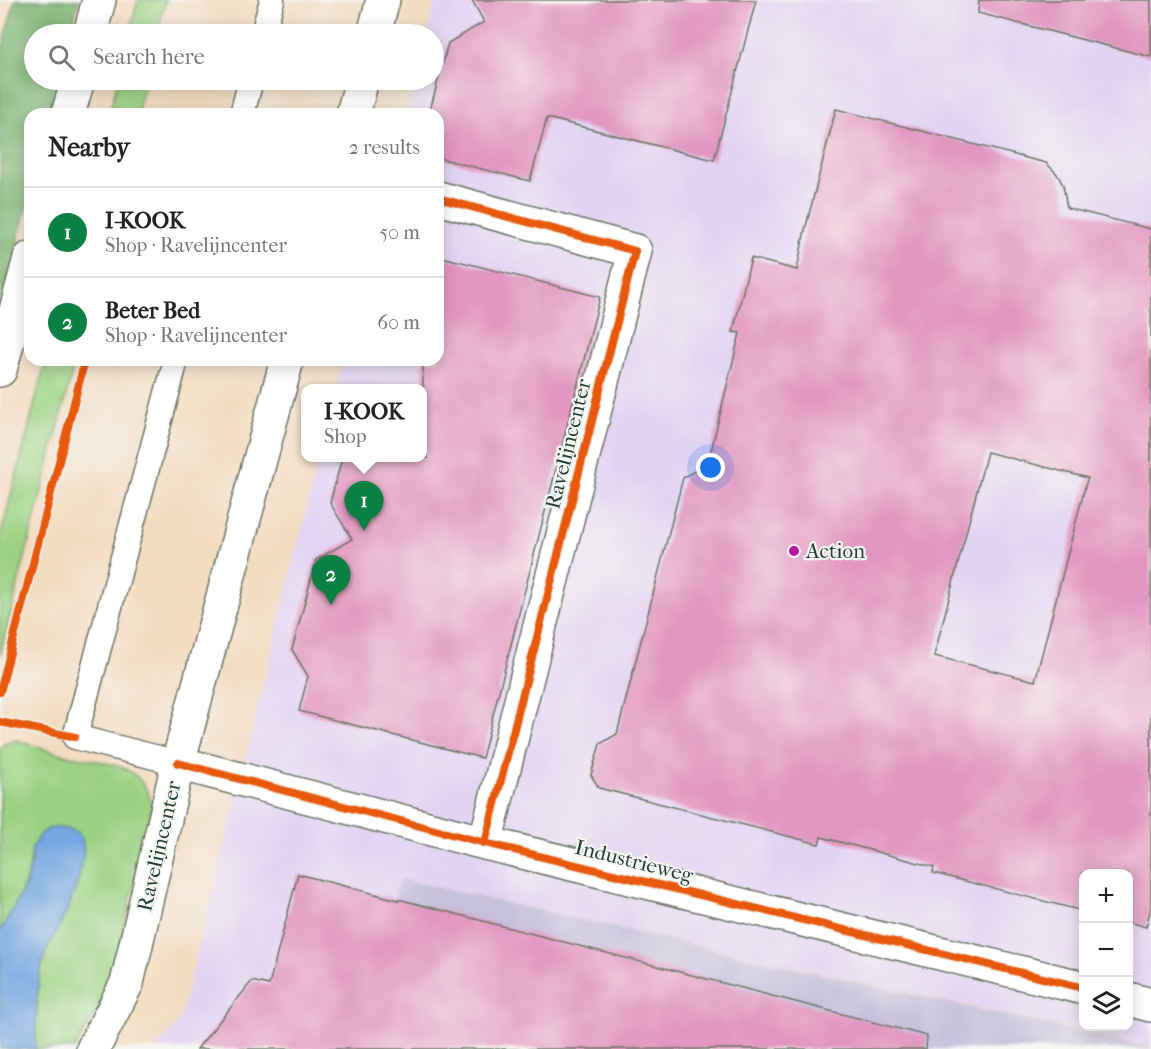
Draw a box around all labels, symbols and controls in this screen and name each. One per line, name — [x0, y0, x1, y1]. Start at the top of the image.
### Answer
search box — [24, 24, 444, 90]
icon: search — [45, 41, 78, 74]
text: Search here — [93, 44, 205, 70]
text: Nearby — [48, 132, 130, 163]
text: 2 results — [349, 136, 420, 159]
text: I-KOOK — [105, 208, 185, 234]
text: 1 — [64, 221, 71, 244]
text: 50 m — [379, 221, 420, 244]
text: Shop · Ravelijncenter — [105, 234, 287, 257]
text: Beter Bed — [105, 298, 200, 324]
text: 2 — [62, 311, 73, 334]
text: 60 m — [377, 311, 420, 334]
text: Shop · Ravelijncenter — [105, 324, 287, 347]
street label: Ravelijncenter — [540, 376, 596, 512]
popup — [301, 384, 427, 462]
text: I-KOOK — [324, 399, 404, 425]
text: Shop — [324, 425, 367, 448]
your location — [696, 453, 725, 482]
pin: 1 — [344, 482, 384, 531]
place label: Action — [805, 539, 865, 563]
marker: Action — [787, 544, 801, 558]
pin: 2 — [312, 556, 350, 605]
street label: Ravelijncenter — [132, 778, 186, 914]
street label: Industrieweg — [572, 835, 696, 887]
map controls — [1079, 869, 1133, 1031]
button: + — [1079, 869, 1133, 923]
button: − — [1079, 923, 1133, 977]
button: layers — [1079, 977, 1133, 1031]

